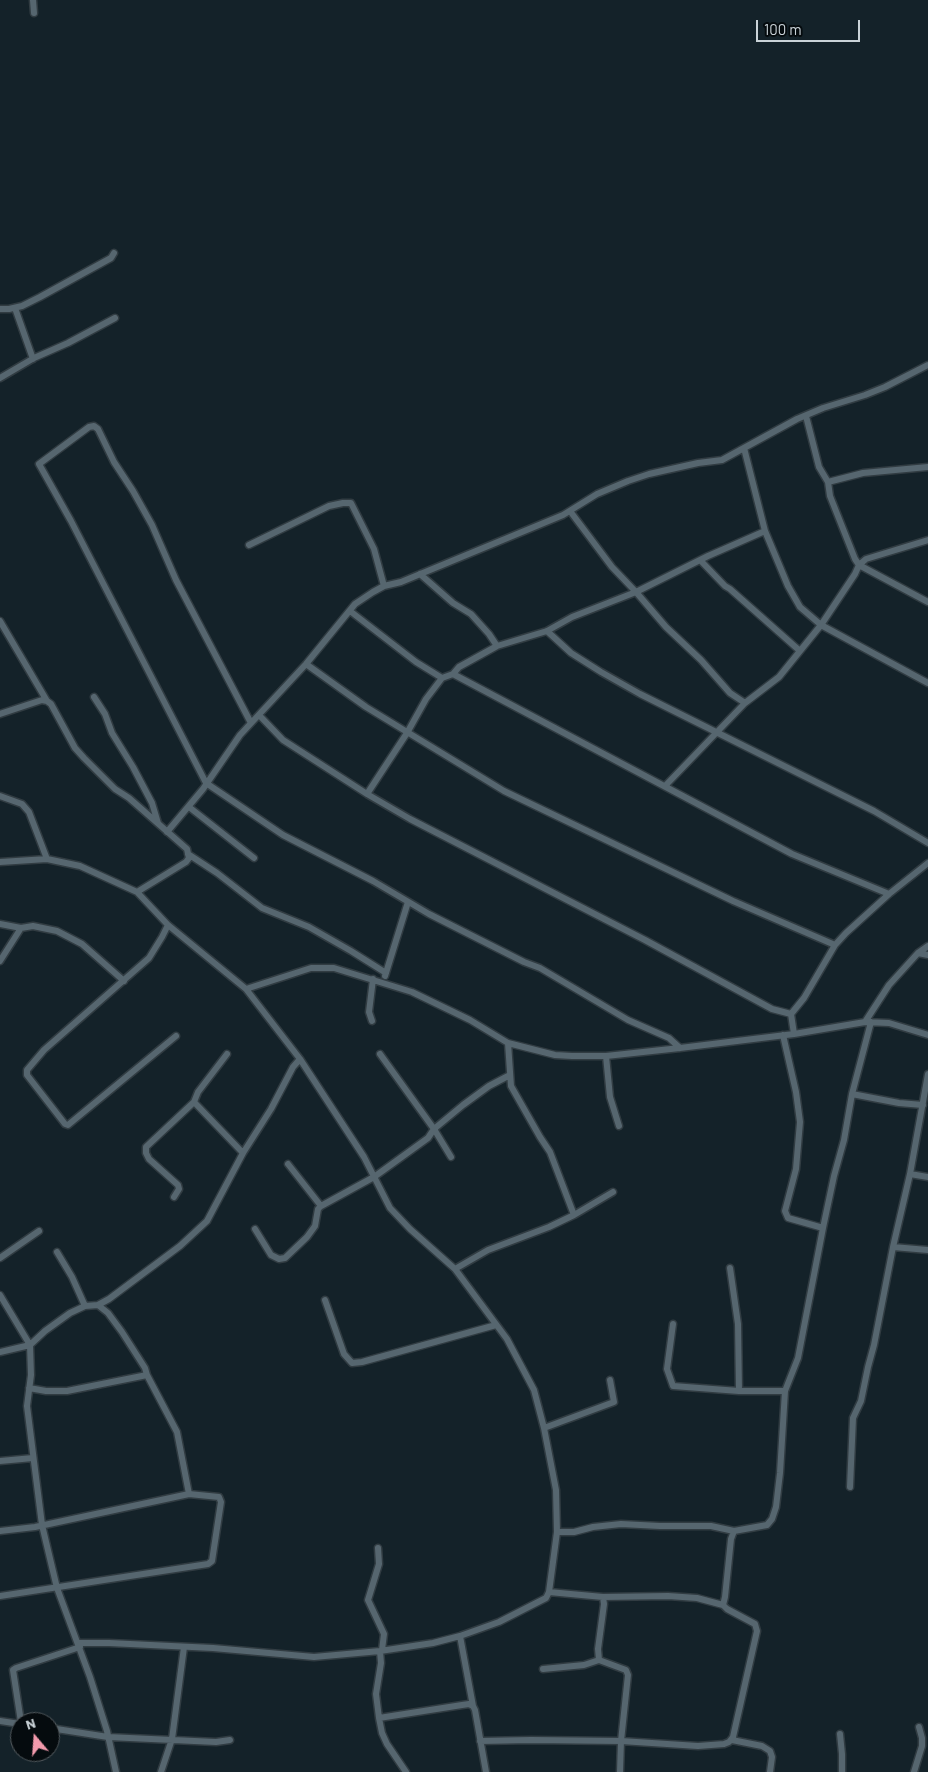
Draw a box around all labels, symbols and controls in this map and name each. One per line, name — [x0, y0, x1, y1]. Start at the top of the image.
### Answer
scale bar — [758, 10, 862, 42]
text: 100 m — [764, 20, 802, 38]
north arrow — [10, 1712, 60, 1762]
text: N — [23, 1714, 38, 1733]

